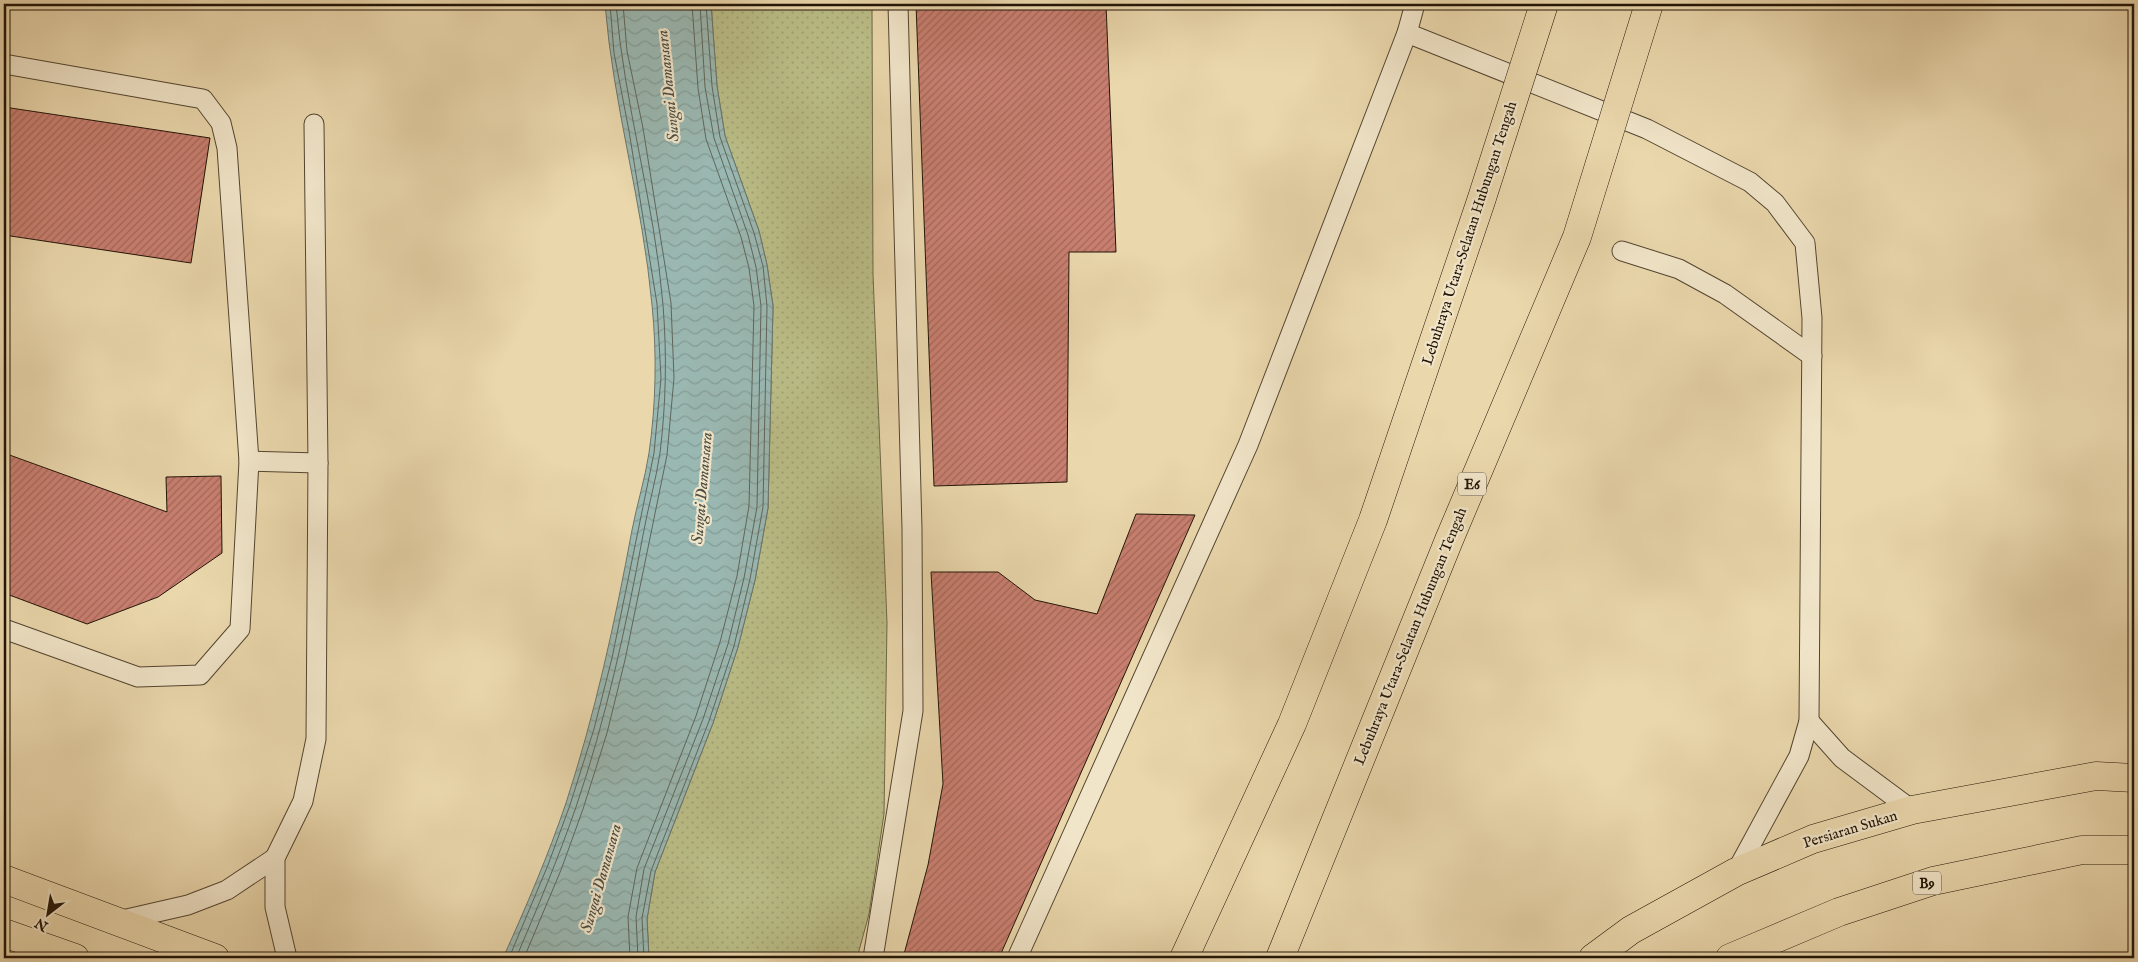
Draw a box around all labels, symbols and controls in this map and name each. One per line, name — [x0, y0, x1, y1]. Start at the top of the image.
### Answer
water label: Sungai Damansara — [653, 29, 685, 143]
street label: Lebuhraya Utara–Selatan Hubungan Tengah — [1418, 99, 1521, 368]
water label: Sungai Damansara — [688, 431, 718, 545]
road number: E6 — [1458, 472, 1486, 496]
street label: Lebuhraya Utara–Selatan Hubungan Tengah — [1350, 504, 1471, 768]
street label: Persiaran Sukan — [1801, 806, 1900, 853]
water label: Sungai Damansara — [577, 822, 627, 935]
road number: B9 — [1913, 871, 1941, 894]
north arrow — [22, 890, 72, 940]
text: N — [32, 913, 53, 936]

